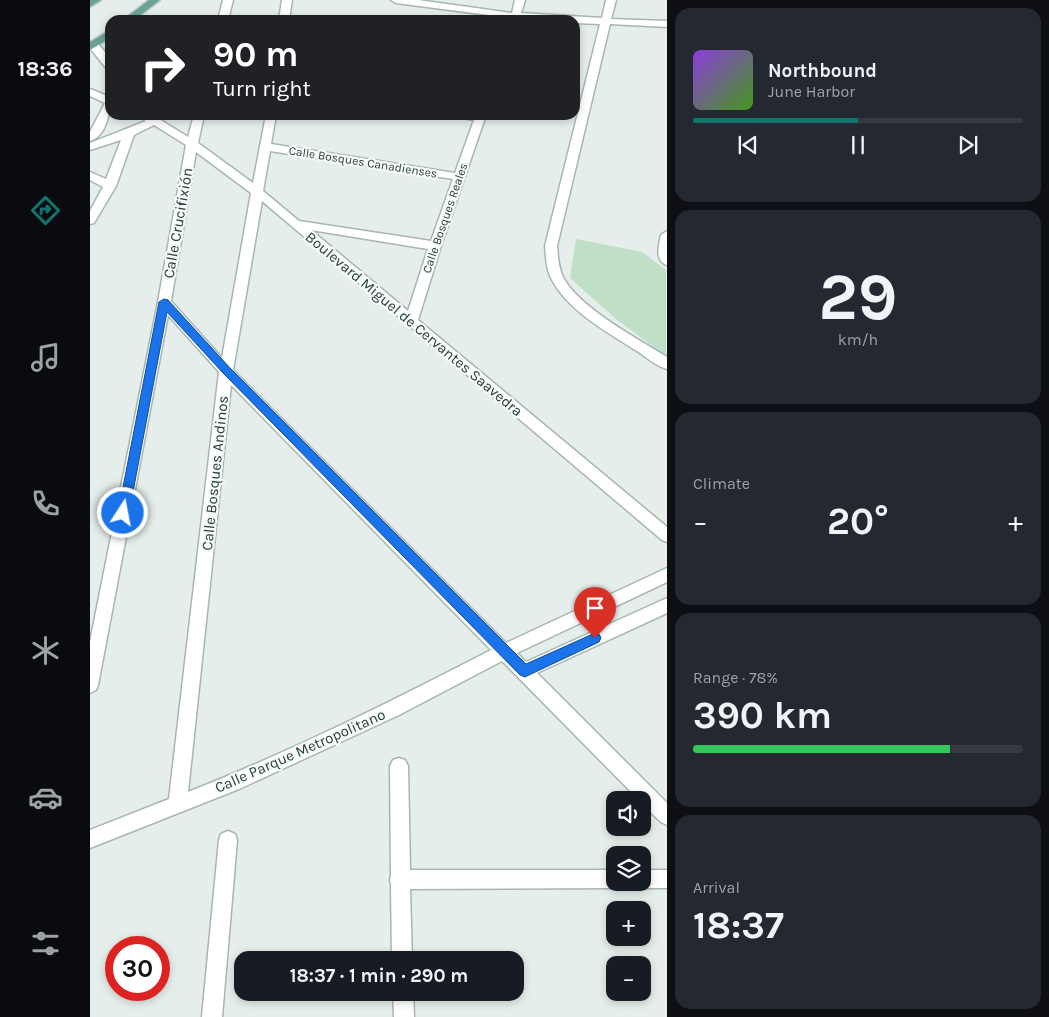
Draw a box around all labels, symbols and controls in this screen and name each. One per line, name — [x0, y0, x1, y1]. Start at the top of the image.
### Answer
text: 90 m — [213, 34, 299, 75]
icon: right — [130, 35, 195, 100]
text: 18:36 — [17, 56, 73, 82]
text: Northbound — [768, 60, 877, 82]
text: Turn right — [213, 76, 311, 102]
text: June Harbor — [768, 82, 855, 101]
icon: previous — [734, 131, 762, 159]
icon: pause — [844, 131, 872, 159]
icon: next — [954, 131, 982, 159]
street label: Calle Bosques Canadienses — [288, 143, 438, 181]
street label: Calle Bosques Reales — [420, 161, 470, 275]
street label: Calle Crucifixión — [159, 166, 197, 280]
icon: directions — [28, 193, 63, 228]
street label: Boulevard Miguel de Cervantes Saavedra — [302, 228, 526, 420]
text: 29 — [819, 259, 897, 335]
text: km/h — [838, 330, 878, 349]
icon: music — [28, 340, 63, 375]
street label: Calle Bosques Andinos — [198, 395, 232, 551]
text: Climate — [693, 474, 750, 493]
icon: phone — [28, 486, 63, 521]
position arrow — [96, 486, 148, 538]
text: 20° — [827, 499, 889, 544]
text: − — [693, 505, 708, 538]
text: + — [1008, 505, 1023, 538]
pin — [574, 587, 616, 638]
icon: arrive — [581, 594, 609, 622]
icon: climate — [28, 633, 63, 668]
text: Range · 78% — [693, 668, 778, 687]
text: 390 km — [693, 693, 832, 738]
street label: Calle Parque Metropolitano — [212, 705, 388, 797]
icon: car — [28, 780, 63, 815]
map controls — [606, 791, 651, 1001]
button: sound — [606, 791, 651, 836]
button: layers — [606, 846, 651, 891]
text: Arrival — [693, 878, 740, 897]
button: + — [606, 901, 651, 946]
text: 18:37 — [693, 903, 784, 948]
icon: filters — [28, 926, 63, 961]
speed limit sign: 30 — [105, 936, 170, 1001]
button: − — [606, 956, 651, 1001]
text: 18:37 · 1 min · 290 m — [290, 965, 468, 987]

